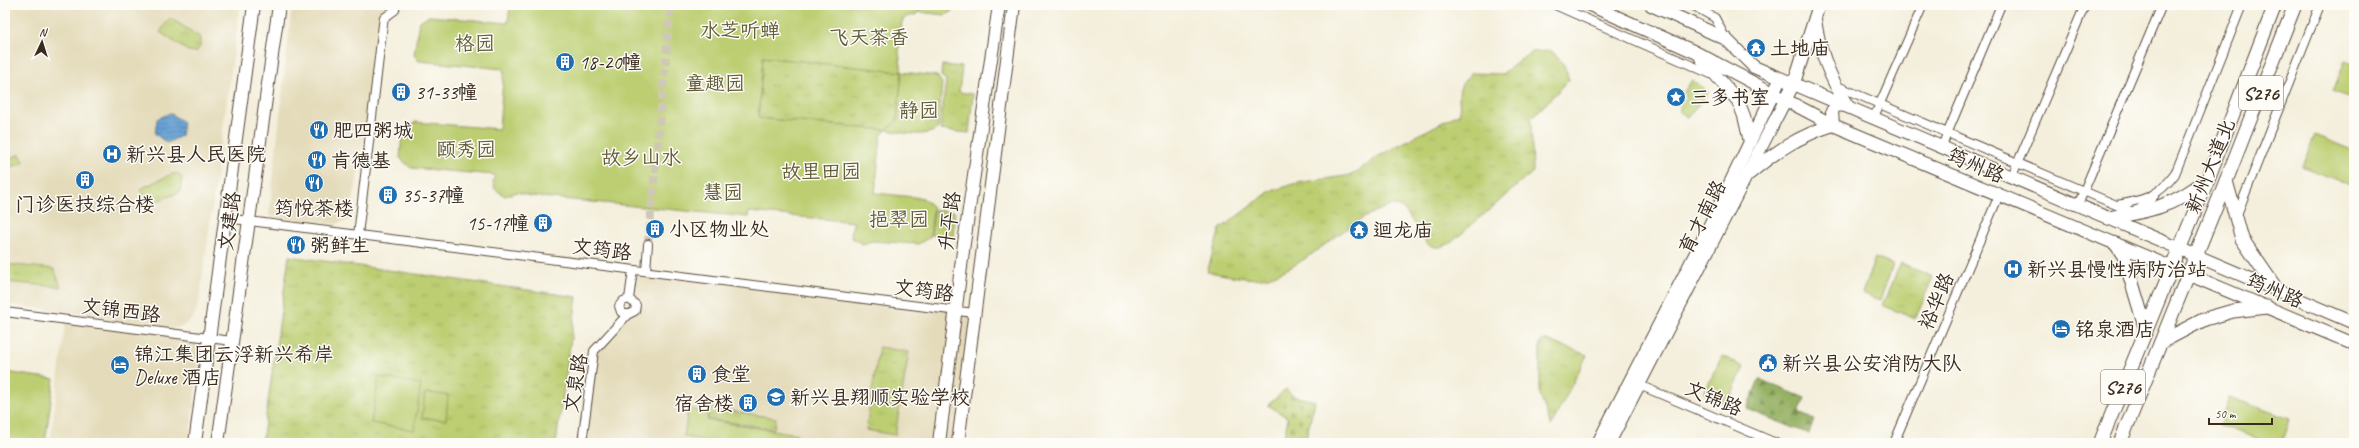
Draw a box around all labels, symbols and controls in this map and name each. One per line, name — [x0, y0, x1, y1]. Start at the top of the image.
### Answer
park label: 水芝听蝉 — [700, 18, 780, 43]
north arrow — [22, 22, 62, 62]
text: N — [39, 25, 49, 39]
park label: 飞天茶香 — [829, 25, 909, 50]
park label: 格园 — [455, 31, 495, 56]
place label: 土地庙 — [1770, 36, 1830, 61]
temple icon: 土地庙 — [1745, 37, 1767, 59]
place label: 18-20幢 — [579, 50, 642, 75]
building icon: 18-20幢 — [554, 51, 576, 73]
park label: 童趣园 — [685, 71, 745, 96]
road number: S276 — [2239, 76, 2283, 110]
place label: 31-33幢 — [415, 80, 478, 105]
building icon: 31-33幢 — [390, 81, 412, 103]
place label: 三多书室 — [1690, 85, 1770, 110]
place icon: 三多书室 — [1665, 86, 1687, 108]
park label: 静园 — [899, 98, 939, 123]
street label: 新州大道北 — [2180, 115, 2241, 217]
place label: 肥四粥城 — [333, 118, 413, 143]
restaurant icon: 肥四粥城 — [308, 119, 330, 141]
park label: 颐秀园 — [436, 137, 496, 162]
place label: 新兴县人民医院 — [126, 142, 266, 167]
street label: 筠州路 — [1943, 142, 2009, 189]
hospital icon: 新兴县人民医院 — [101, 143, 123, 165]
park label: 故乡山水 — [601, 145, 681, 170]
place label: 肯德基 — [331, 148, 391, 173]
restaurant icon: 肯德基 — [306, 149, 328, 171]
park label: 故里田园 — [781, 159, 861, 184]
building icon: 门诊医技综合楼 — [74, 169, 96, 191]
restaurant icon: 筠悦茶楼 — [303, 172, 325, 194]
street label: 育才南路 — [1673, 175, 1732, 259]
park label: 慧园 — [703, 180, 743, 205]
place label: 35-37幢 — [402, 183, 465, 208]
building icon: 35-37幢 — [377, 184, 399, 206]
street label: 文建路 — [213, 189, 246, 253]
street label: 升平路 — [933, 189, 966, 253]
place label: 门诊医技综合楼 — [15, 192, 155, 217]
place label: 筠悦茶楼 — [274, 196, 354, 221]
park label: 挹翠园 — [869, 207, 929, 232]
place label: 15-17幢 — [466, 211, 529, 236]
building icon: 15-17幢 — [532, 212, 554, 234]
place label: 小区物业处 — [669, 217, 769, 242]
building icon: 小区物业处 — [644, 218, 666, 240]
place label: 迴龙庙 — [1373, 218, 1433, 243]
temple icon: 迴龙庙 — [1348, 219, 1370, 241]
place label: 粥鲜生 — [310, 233, 370, 258]
street label: 文筠路 — [571, 233, 634, 266]
restaurant icon: 粥鲜生 — [285, 234, 307, 256]
place label: 新兴县慢性病防治站 — [2027, 257, 2207, 282]
hospital icon: 新兴县慢性病防治站 — [2002, 258, 2024, 280]
street label: 筠州路 — [2242, 267, 2308, 314]
street label: 裕华路 — [1913, 268, 1960, 334]
street label: 文筠路 — [893, 274, 956, 307]
street label: 文锦西路 — [80, 293, 163, 328]
place label: 铭泉酒店 — [2075, 317, 2155, 342]
hotel icon: 铭泉酒店 — [2050, 318, 2072, 340]
place label: 锦江集团云浮新兴希岸 Deluxe 酒店 — [134, 342, 334, 390]
street label: 文泉路 — [558, 350, 593, 415]
place label: 新兴县公安消防大队 — [1782, 351, 1962, 376]
public building icon: 新兴县公安消防大队 — [1757, 352, 1779, 374]
hotel icon: 锦江集团云浮新兴希岸 Deluxe 酒店 — [109, 354, 131, 376]
place label: 食堂 — [711, 362, 751, 387]
building icon: 食堂 — [686, 363, 708, 385]
road number: S276 — [2101, 370, 2145, 404]
street label: 文锦路 — [1681, 375, 1747, 422]
place label: 新兴县翔顺实验学校 — [790, 385, 970, 410]
school or university icon: 新兴县翔顺实验学校 — [765, 386, 787, 408]
place label: 宿舍楼 — [674, 391, 734, 416]
building icon: 宿舍楼 — [737, 392, 759, 414]
scale bar — [2209, 400, 2272, 426]
text: 50 m — [2215, 406, 2237, 422]

